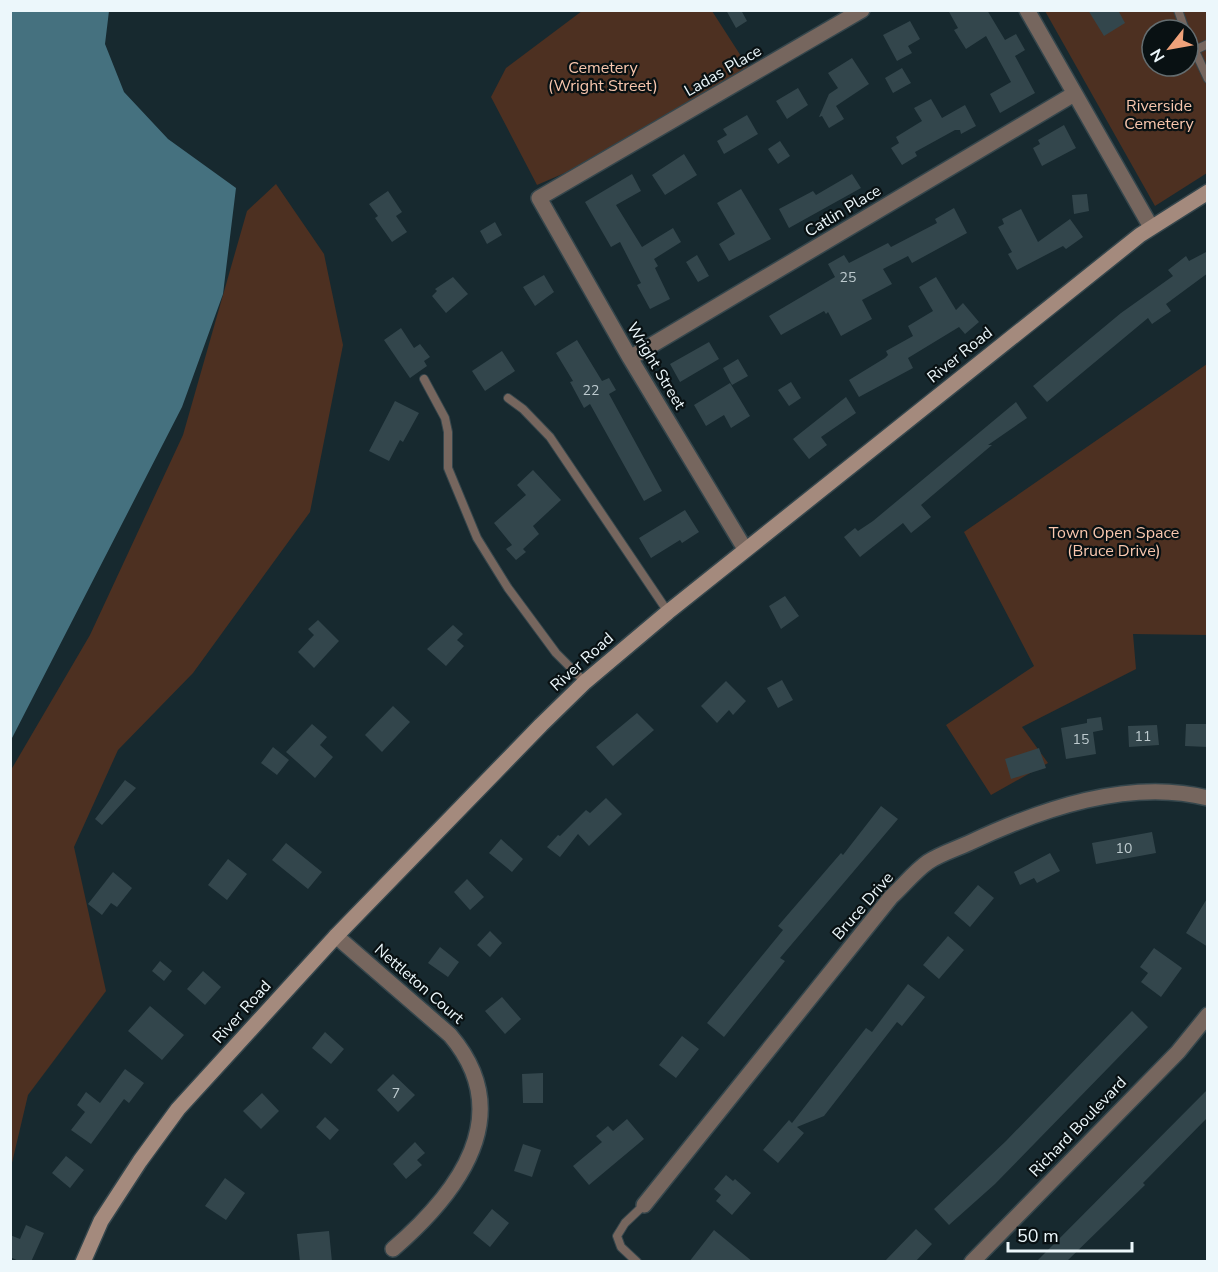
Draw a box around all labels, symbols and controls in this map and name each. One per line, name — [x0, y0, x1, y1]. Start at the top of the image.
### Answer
north arrow — [1140, 18, 1200, 78]
street label: Ladas Place — [680, 40, 766, 102]
text: N — [1145, 44, 1171, 66]
park label: Cemetery (Wright Street) — [548, 57, 658, 97]
park label: Riverside Cemetery — [1124, 95, 1194, 135]
street label: Catlin Place — [801, 180, 885, 242]
house number: 25 — [840, 268, 856, 287]
street label: Wright Street — [621, 318, 691, 414]
street label: River Road — [923, 322, 997, 388]
house number: 22 — [583, 381, 599, 400]
park label: Town Open Space (Bruce Drive) — [1049, 522, 1179, 562]
street label: River Road — [546, 628, 618, 696]
house number: 11 — [1135, 727, 1151, 746]
house number: 15 — [1073, 730, 1089, 749]
house number: 10 — [1116, 839, 1132, 858]
street label: Bruce Drive — [827, 867, 899, 945]
street label: Nettleton Court — [370, 939, 469, 1029]
street label: River Road — [208, 976, 276, 1048]
street label: Richard Boulevard — [1024, 1072, 1132, 1182]
house number: 7 — [392, 1084, 400, 1103]
scale bar — [1008, 1215, 1132, 1253]
text: 50 m — [1017, 1224, 1059, 1248]

